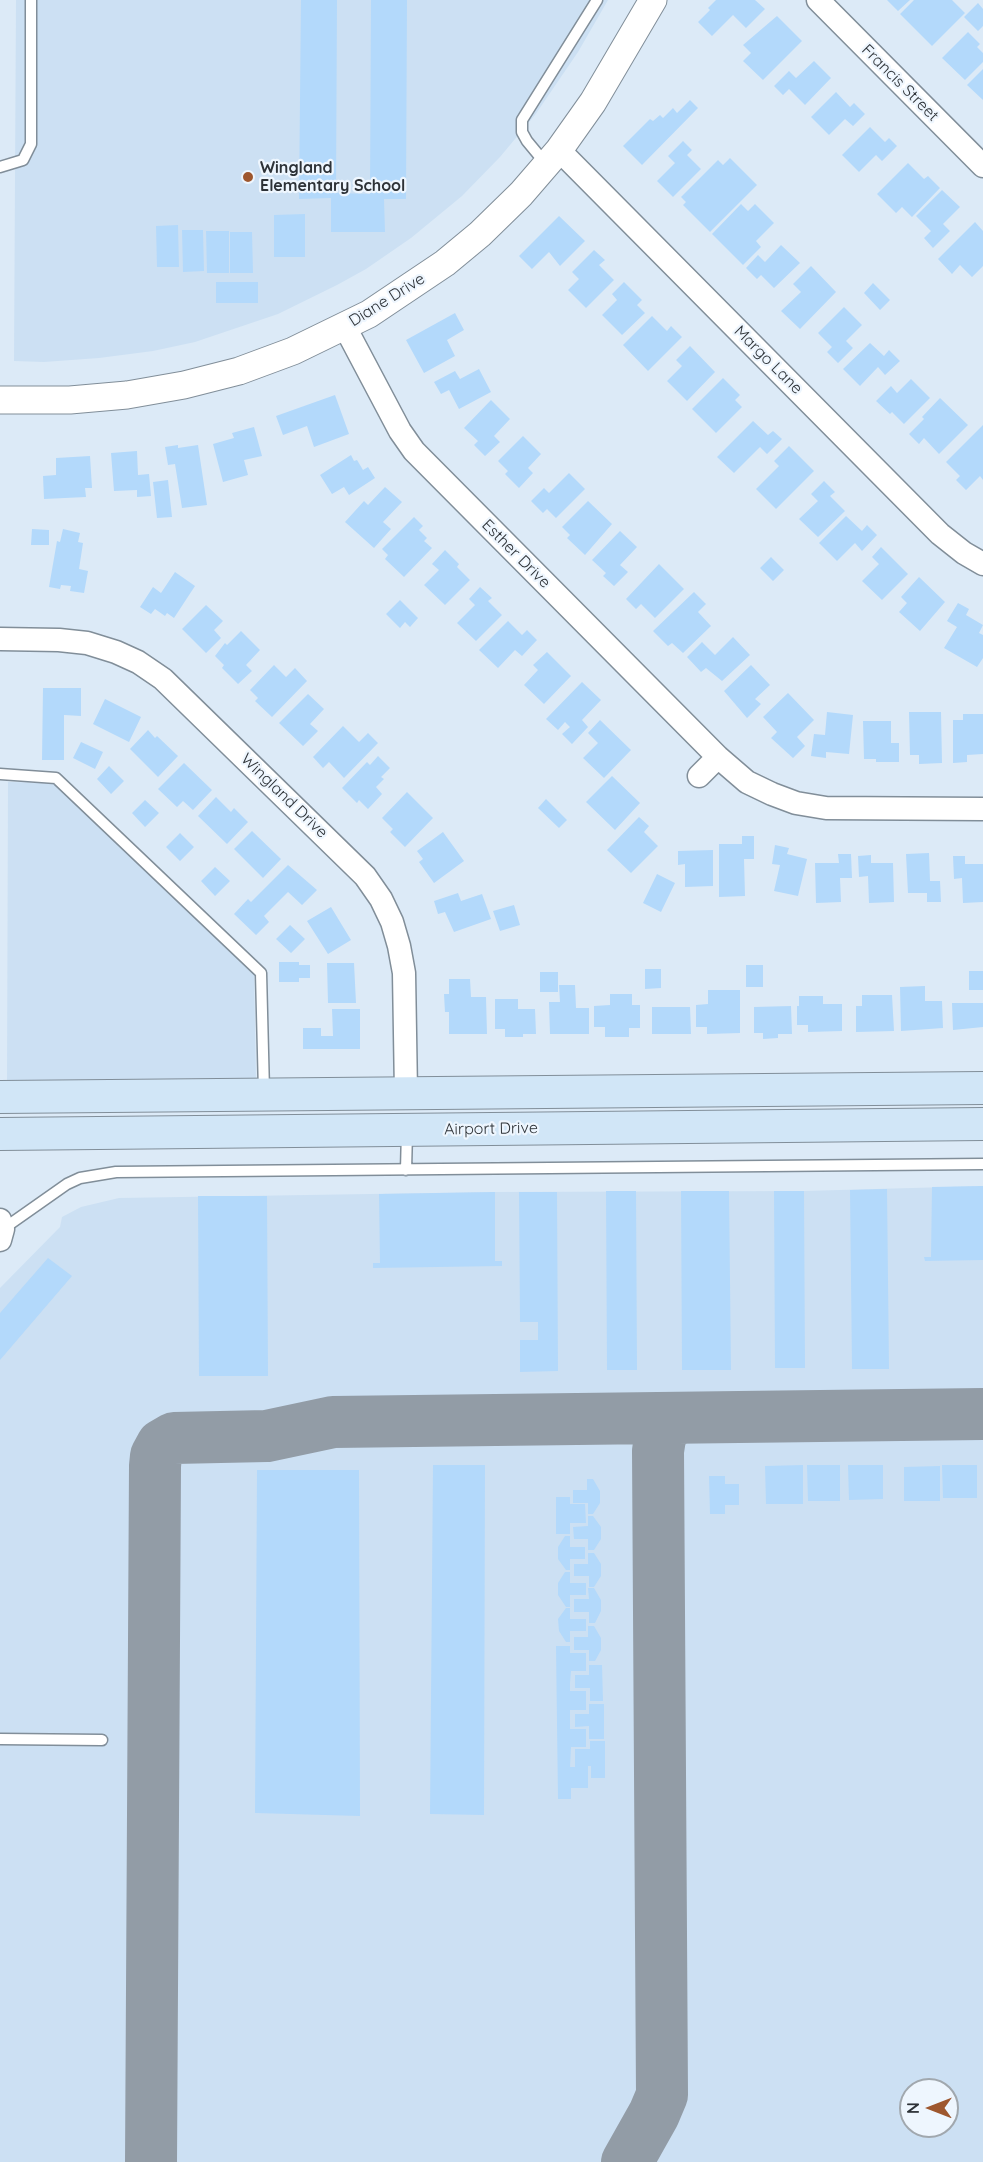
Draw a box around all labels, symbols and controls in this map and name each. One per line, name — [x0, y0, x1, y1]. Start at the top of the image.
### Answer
street label: Francis Street — [857, 40, 943, 126]
place label: Wingland Elementary School — [260, 158, 405, 196]
marker: Wingland Elementary School — [241, 170, 255, 184]
street label: Diane Drive — [346, 269, 428, 331]
street label: Margo Lane — [730, 322, 806, 398]
street label: Esther Drive — [478, 516, 554, 592]
street label: Wingland Drive — [237, 750, 331, 842]
street label: Airport Drive — [444, 1119, 538, 1139]
north arrow — [899, 2078, 959, 2138]
text: N — [903, 2102, 923, 2114]

